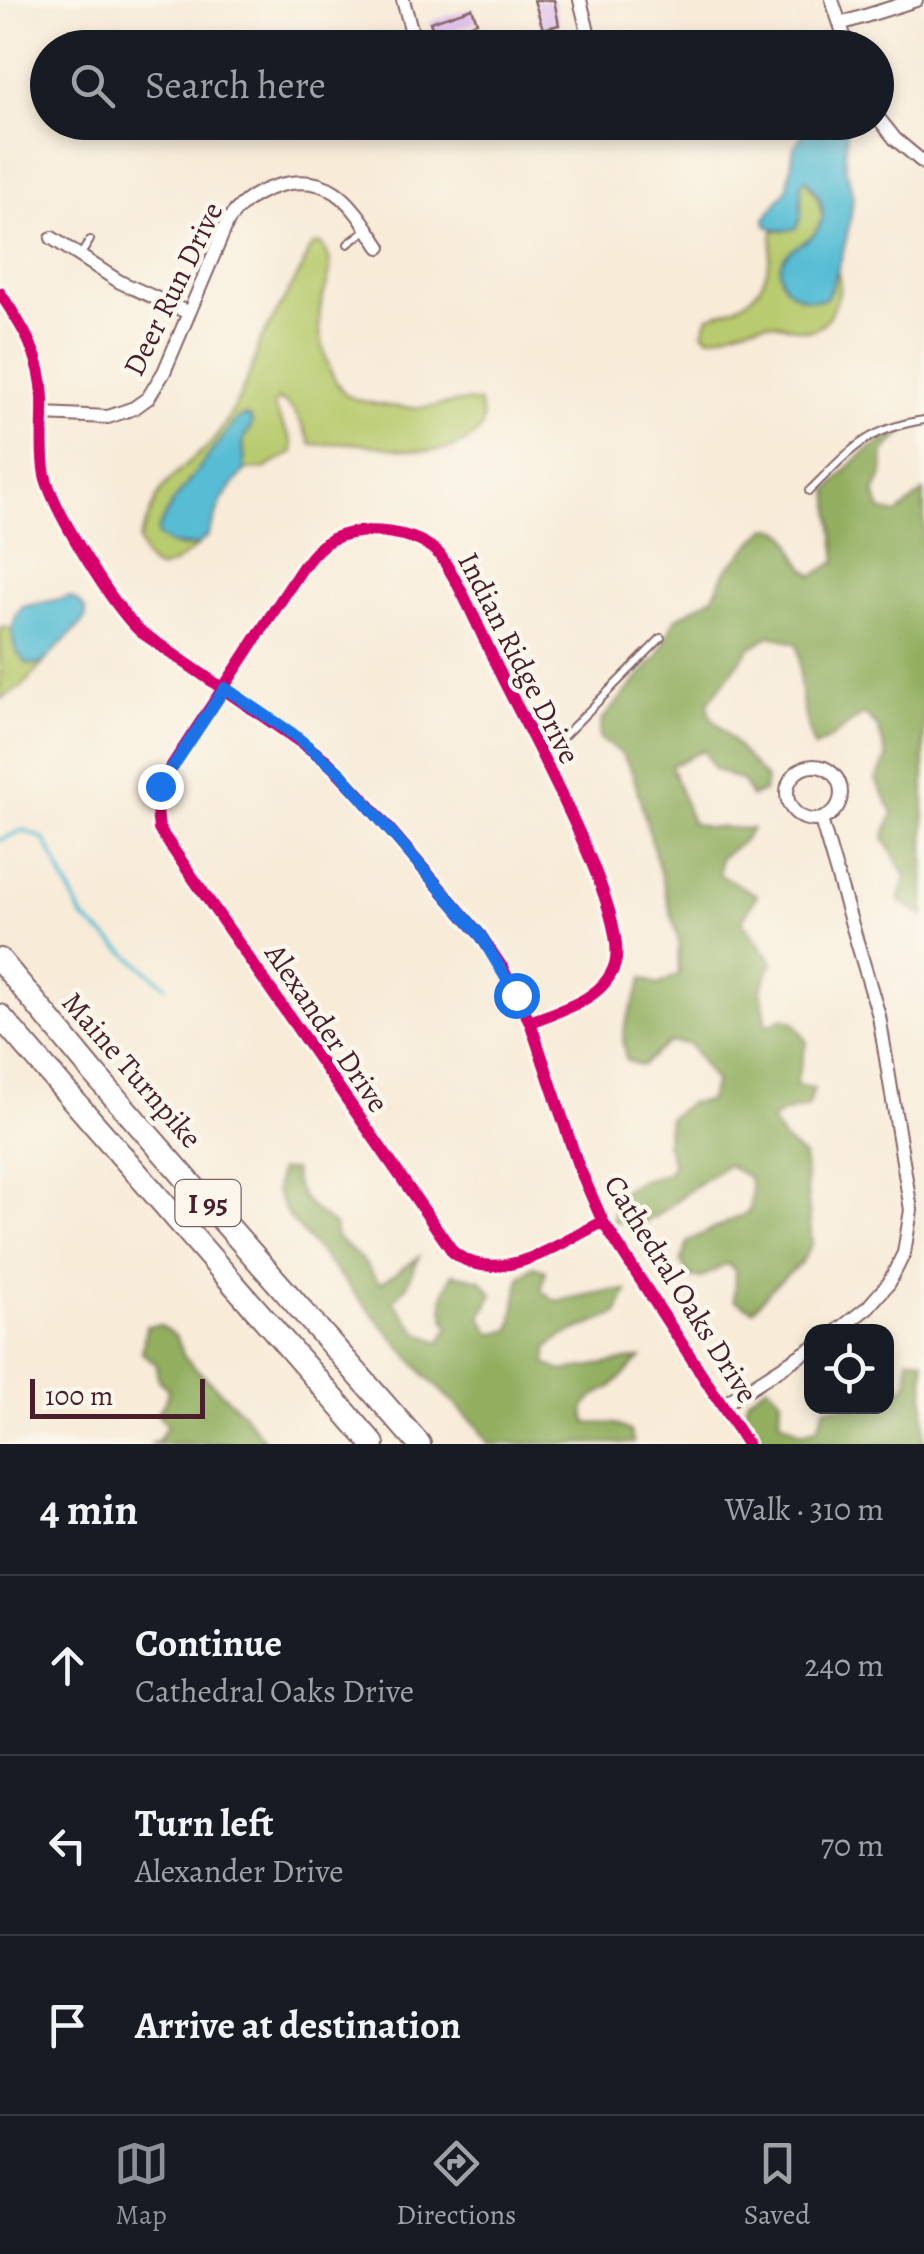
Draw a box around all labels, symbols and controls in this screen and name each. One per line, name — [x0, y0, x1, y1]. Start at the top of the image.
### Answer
search box — [30, 30, 894, 140]
icon: search — [65, 58, 120, 113]
text: Search here — [145, 59, 326, 111]
street label: Deer Run Drive — [114, 195, 232, 383]
street label: Indian Ridge Drive — [448, 545, 590, 771]
route end — [138, 764, 184, 810]
street label: Alexander Drive — [255, 935, 398, 1120]
route start — [494, 973, 540, 1019]
street label: Maine Turnpike — [53, 983, 211, 1157]
street label: Cathedral Oaks Drive — [595, 1167, 767, 1411]
road number: I 95 — [176, 1180, 240, 1226]
map controls — [804, 1324, 894, 1414]
button: locate — [804, 1324, 894, 1414]
scale bar — [30, 1374, 205, 1418]
text: 100 m — [45, 1377, 113, 1415]
text: 4 min — [40, 1481, 138, 1538]
text: Walk · 310 m — [725, 1487, 884, 1531]
text: Continue — [135, 1617, 282, 1669]
icon: ahead — [40, 1638, 95, 1693]
text: 240 m — [804, 1643, 884, 1687]
text: Cathedral Oaks Drive — [135, 1669, 414, 1713]
text: Turn left — [135, 1797, 274, 1849]
icon: left — [40, 1818, 95, 1873]
text: 70 m — [821, 1823, 884, 1867]
text: Alexander Drive — [135, 1849, 344, 1893]
icon: arrive — [40, 1998, 95, 2053]
text: Arrive at destination — [135, 1999, 461, 2051]
tab: Map — [114, 2136, 169, 2234]
tab: Directions — [396, 2136, 516, 2234]
tab: Saved — [744, 2136, 810, 2234]

